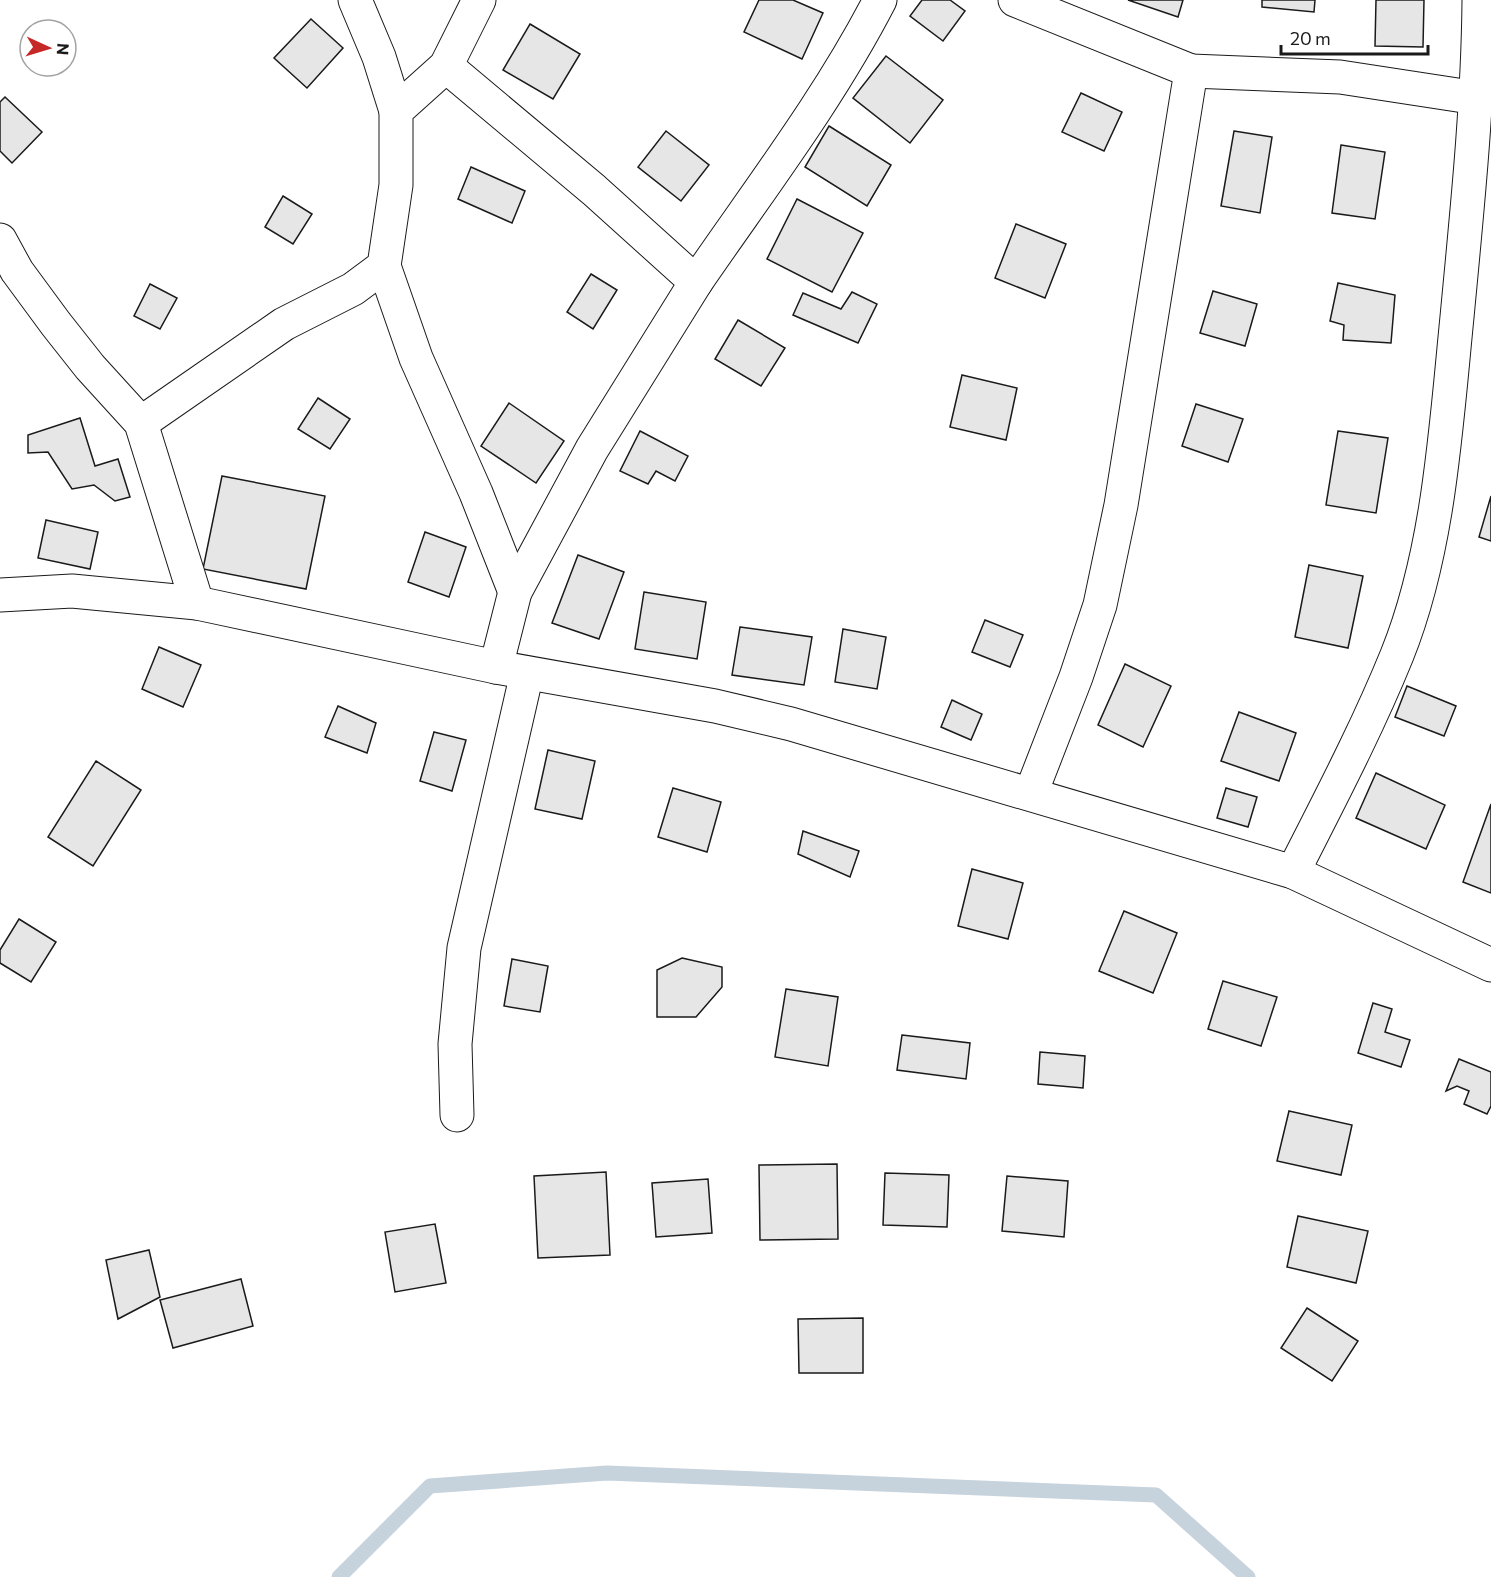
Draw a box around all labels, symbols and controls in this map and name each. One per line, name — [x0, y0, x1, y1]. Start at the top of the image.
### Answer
north arrow — [18, 18, 78, 78]
scale bar — [1281, 18, 1428, 56]
text: 20 m — [1290, 27, 1331, 49]
text: N — [54, 42, 73, 56]

